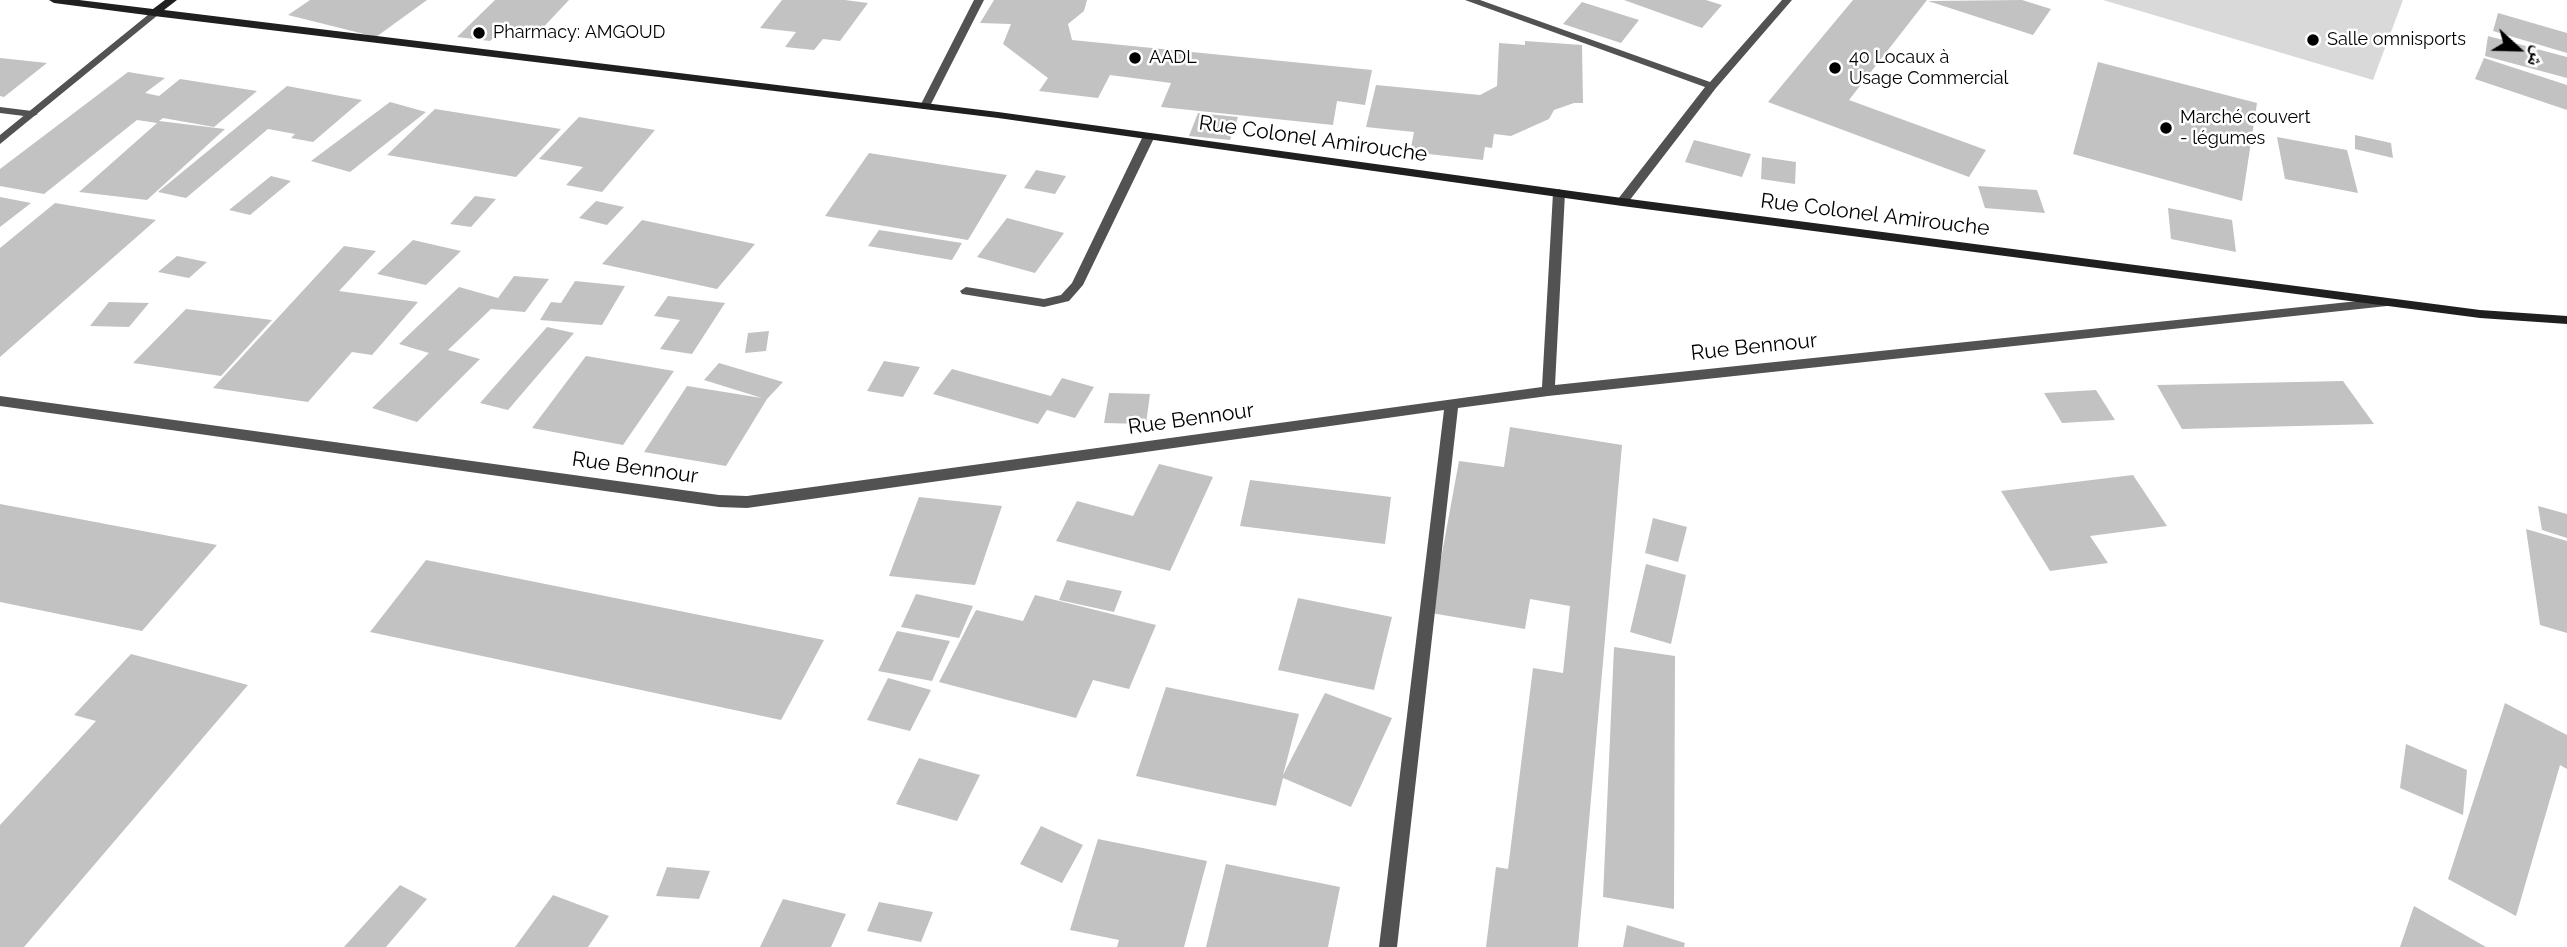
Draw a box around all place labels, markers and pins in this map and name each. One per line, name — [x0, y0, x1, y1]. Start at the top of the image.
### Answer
place label: Pharmacy: AMGOUD — [493, 22, 665, 44]
marker: Pharmacy: AMGOUD — [471, 25, 487, 41]
place label: Salle omnisports — [2327, 29, 2466, 51]
marker: Salle omnisports — [2305, 32, 2321, 48]
place label: AADL — [1149, 47, 1197, 69]
place label: 40 Locaux à Usage Commercial — [1849, 47, 2008, 90]
marker: AADL — [1127, 50, 1143, 66]
marker: 40 Locaux à Usage Commercial — [1827, 60, 1843, 76]
place label: Marché couvert - légumes — [2180, 107, 2310, 150]
marker: Marché couvert - légumes — [2158, 120, 2174, 136]

